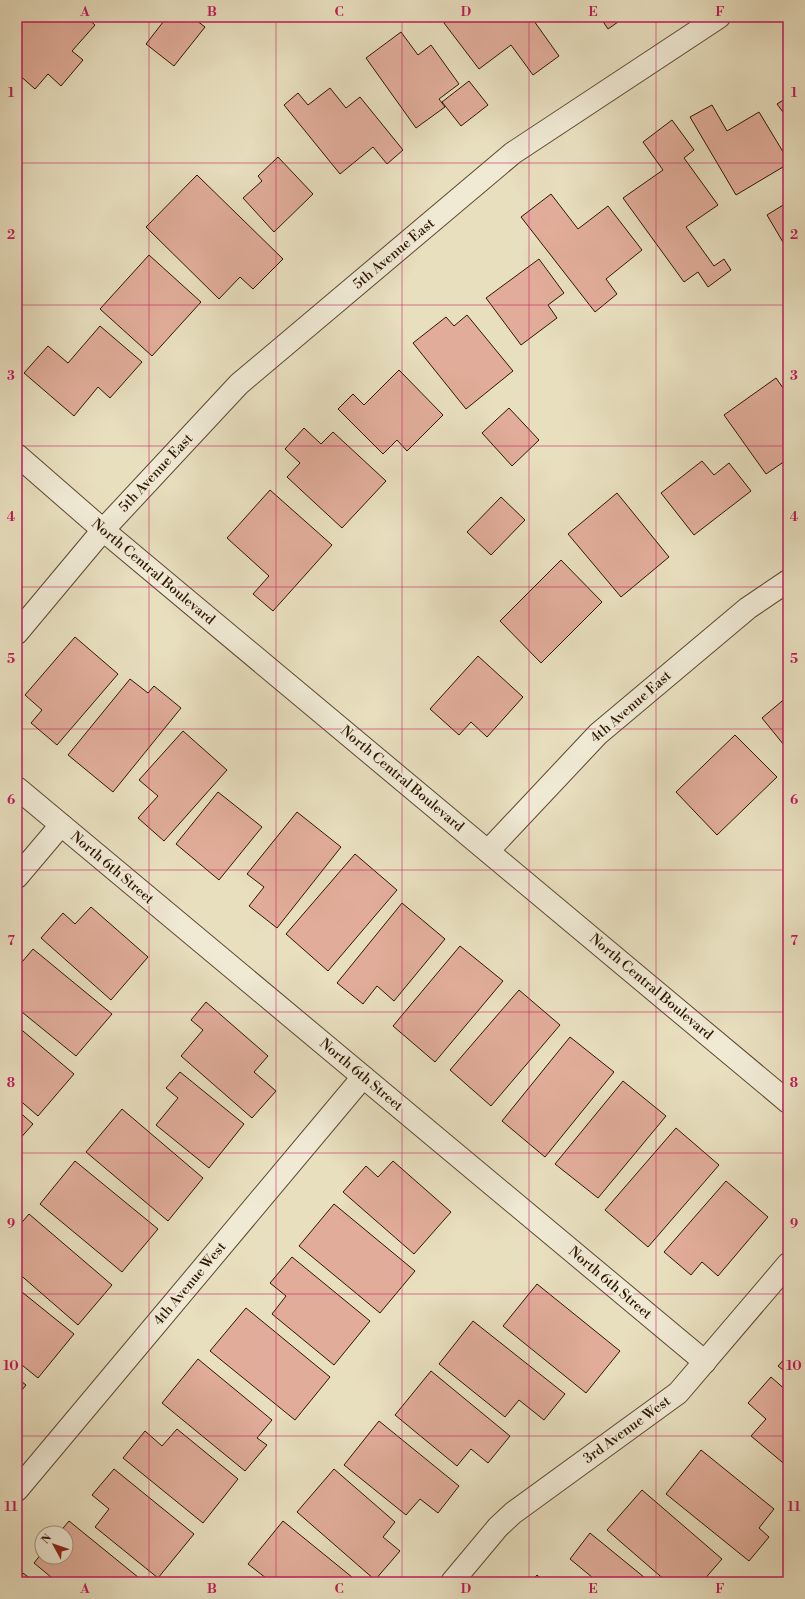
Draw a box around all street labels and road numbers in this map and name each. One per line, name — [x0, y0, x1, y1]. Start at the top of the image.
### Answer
street label: 5th Avenue East — [350, 215, 439, 293]
street label: 5th Avenue East — [115, 430, 197, 516]
street label: North Central Boulevard — [88, 515, 218, 629]
street label: 4th Avenue East — [587, 667, 675, 747]
street label: North Central Boulevard — [337, 722, 467, 836]
street label: North 6th Street — [66, 828, 158, 908]
street label: North Central Boulevard — [586, 930, 716, 1044]
street label: North 6th Street — [315, 1035, 407, 1115]
street label: 4th Avenue West — [150, 1238, 230, 1330]
street label: North 6th Street — [564, 1243, 656, 1323]
street label: 3rd Avenue West — [580, 1392, 674, 1468]

